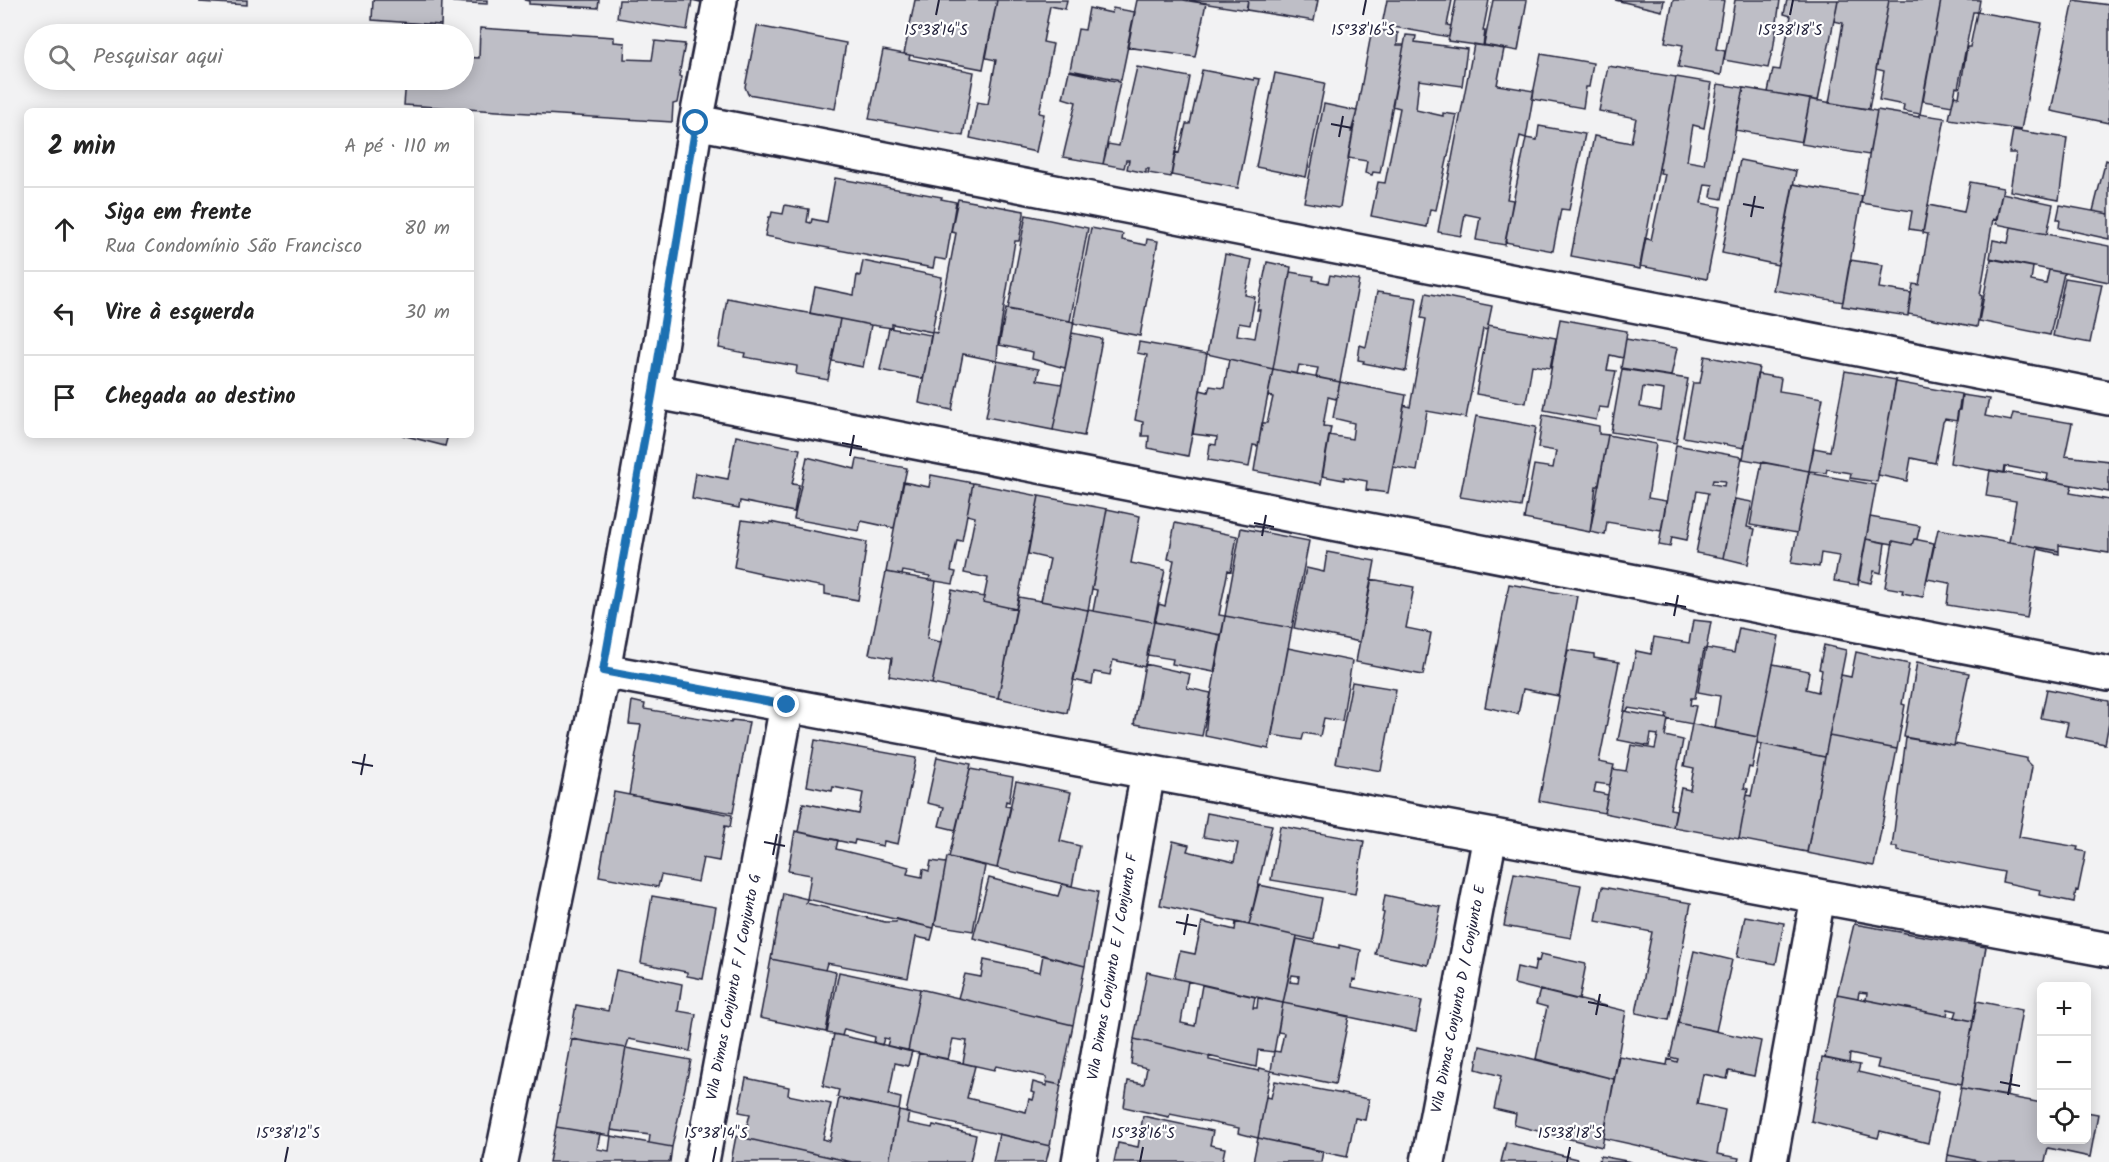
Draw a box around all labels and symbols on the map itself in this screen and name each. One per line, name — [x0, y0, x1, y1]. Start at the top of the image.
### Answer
text: 15°38'14"S — [904, 19, 968, 43]
text: 15°38'16"S — [1331, 19, 1395, 43]
text: 15°38'18"S — [1758, 19, 1822, 43]
route start — [682, 109, 708, 135]
route end — [773, 691, 799, 717]
street label: Vila Dimas Conjunto E / Conjunto F — [1081, 851, 1145, 1082]
street label: Vila Dimas Conjunto F / Conjunto G — [700, 872, 768, 1102]
street label: Vila Dimas Conjunto D / Conjunto E — [1425, 882, 1493, 1115]
text: 15°38'12"S — [256, 1122, 320, 1146]
text: 15°38'14"S — [684, 1122, 748, 1146]
text: 15°38'16"S — [1111, 1122, 1175, 1146]
text: 15°38'18"S — [1538, 1122, 1602, 1146]

